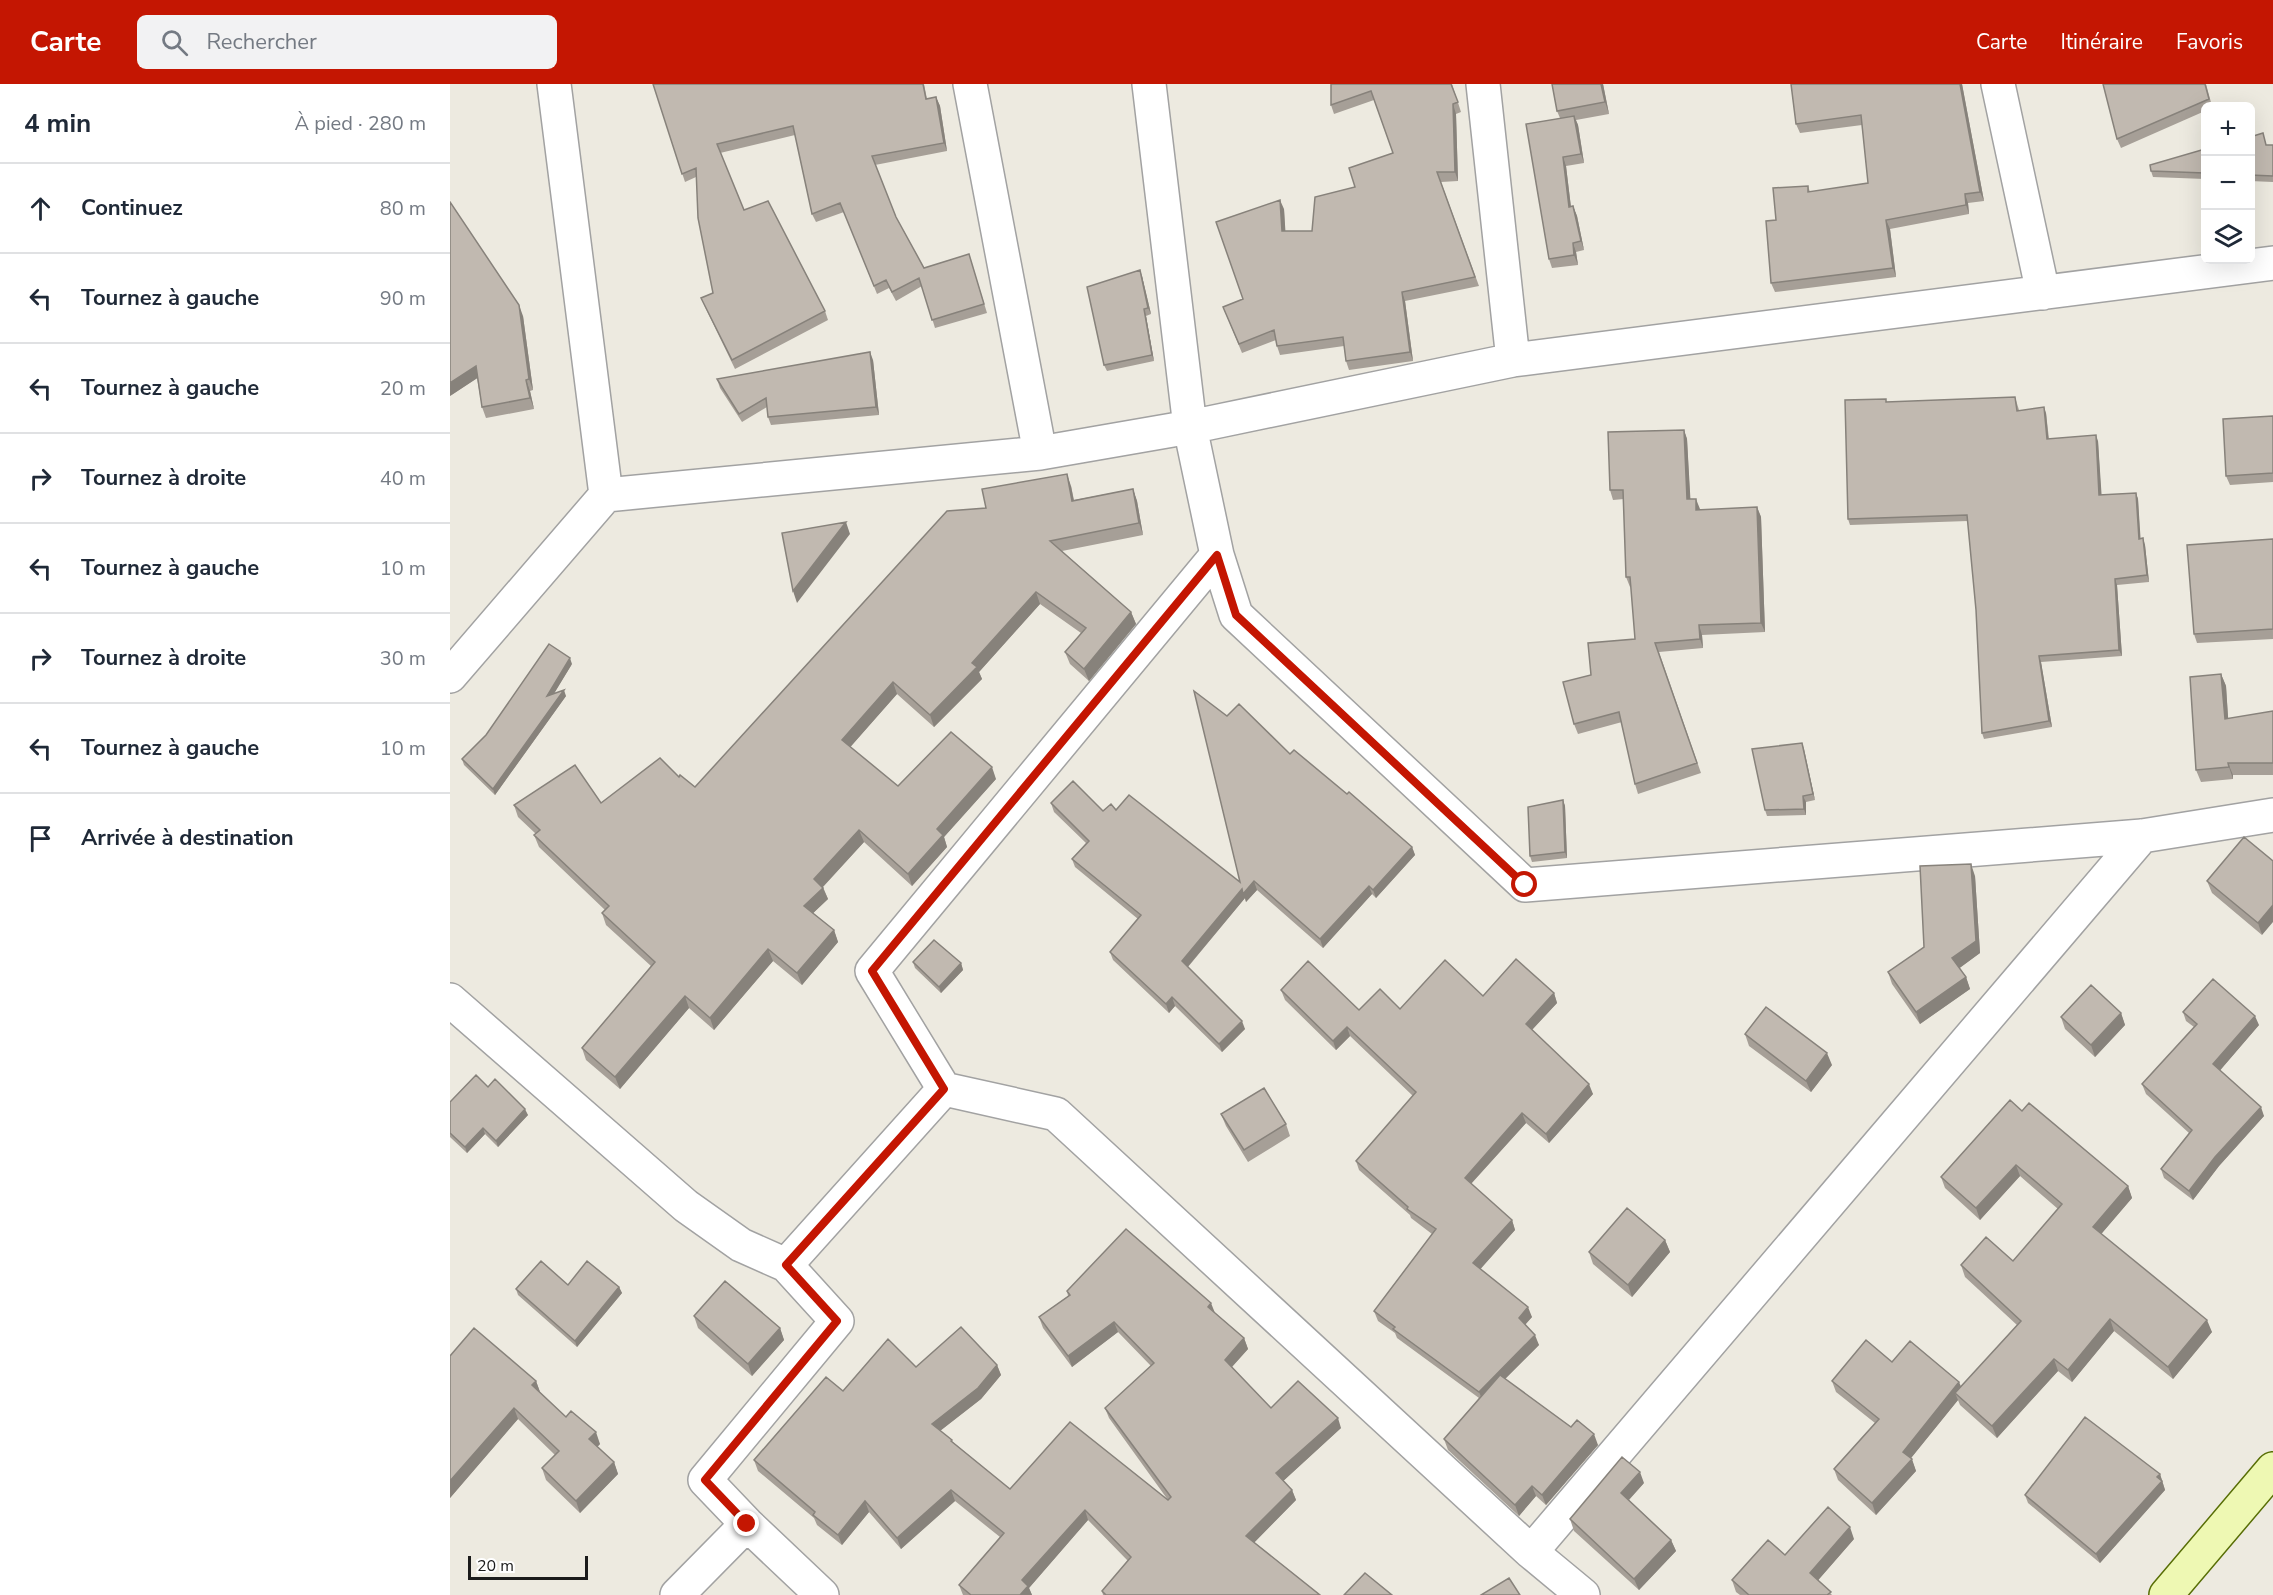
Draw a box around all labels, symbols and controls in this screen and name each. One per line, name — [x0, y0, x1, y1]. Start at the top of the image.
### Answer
search box — [137, 15, 557, 69]
text: Carte — [30, 23, 101, 61]
icon: search — [158, 26, 191, 59]
text: Rechercher — [206, 27, 317, 57]
text: Carte — [1976, 28, 2027, 56]
text: Itinéraire — [2060, 28, 2143, 56]
text: Favoris — [2176, 28, 2243, 56]
map controls — [2201, 102, 2255, 264]
button: + — [2201, 102, 2255, 156]
text: 4 min — [24, 106, 91, 141]
text: À pied · 280 m — [295, 110, 426, 137]
button: − — [2201, 156, 2255, 210]
icon: ahead — [24, 192, 57, 225]
text: Continuez — [81, 193, 183, 223]
text: 80 m — [380, 195, 426, 222]
button: layers — [2201, 210, 2255, 264]
icon: left — [24, 282, 57, 315]
text: Tournez à gauche — [81, 283, 259, 313]
text: 90 m — [380, 285, 426, 312]
icon: left — [24, 372, 57, 405]
text: Tournez à gauche — [81, 373, 259, 403]
text: 20 m — [380, 375, 426, 402]
icon: right — [24, 462, 57, 495]
text: Tournez à droite — [81, 463, 246, 493]
text: 40 m — [380, 465, 426, 492]
icon: left — [24, 552, 57, 585]
text: Tournez à gauche — [81, 553, 259, 583]
text: 10 m — [380, 555, 426, 582]
icon: right — [24, 642, 57, 675]
text: Tournez à droite — [81, 643, 246, 673]
text: 30 m — [380, 645, 426, 672]
icon: left — [24, 732, 57, 765]
text: Tournez à gauche — [81, 733, 259, 763]
text: 10 m — [380, 735, 426, 762]
icon: arrive — [24, 822, 57, 855]
text: Arrivée à destination — [81, 823, 294, 853]
route start — [1511, 871, 1537, 897]
route end — [733, 1510, 759, 1536]
scale bar — [468, 1553, 588, 1580]
text: 20 m — [477, 1555, 514, 1577]

